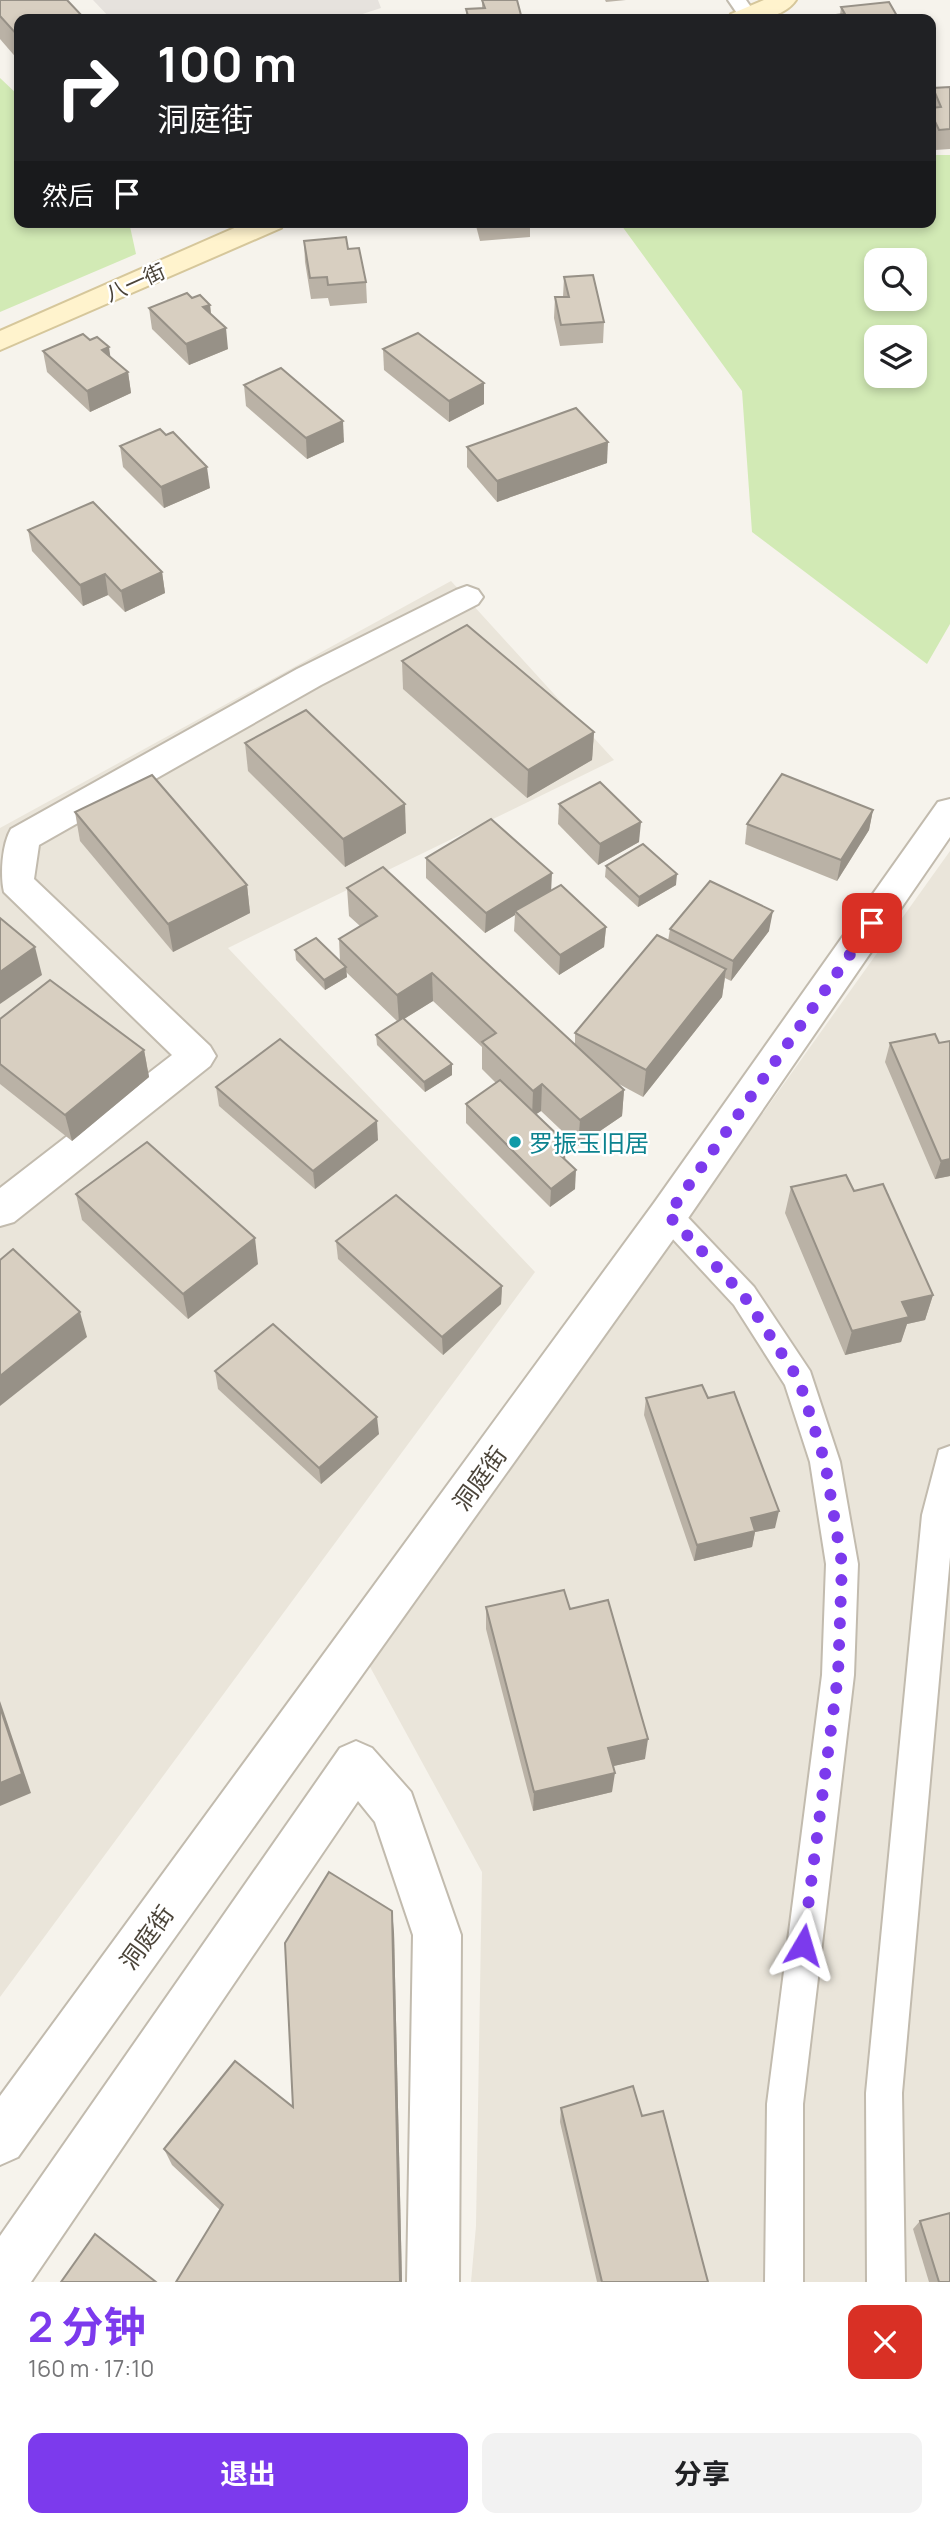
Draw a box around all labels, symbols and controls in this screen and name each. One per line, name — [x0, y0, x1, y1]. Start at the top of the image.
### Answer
text: 100 m — [157, 30, 297, 97]
icon: right — [42, 42, 133, 133]
text: 洞庭街 — [157, 97, 253, 141]
icon: arrive — [108, 175, 146, 213]
text: 然后 — [42, 177, 94, 213]
map controls — [864, 248, 927, 388]
button: search — [864, 248, 927, 311]
street label: 八一街 — [101, 256, 169, 308]
button: layers — [864, 325, 927, 388]
pin — [842, 893, 902, 953]
icon: arrive — [853, 904, 891, 942]
place label: 罗振玉旧居 — [529, 1126, 649, 1159]
marker: 罗振玉旧居 — [507, 1134, 523, 1150]
street label: 洞庭街 — [444, 1439, 514, 1517]
street label: 洞庭街 — [111, 1898, 181, 1976]
position arrow — [766, 1908, 840, 1982]
text: 2 分钟 — [28, 2297, 145, 2355]
button: close — [848, 2305, 922, 2379]
text: 160 m · 17:10 — [28, 2352, 154, 2384]
button: 退出 — [28, 2433, 468, 2513]
button: 分享 — [482, 2433, 922, 2513]

